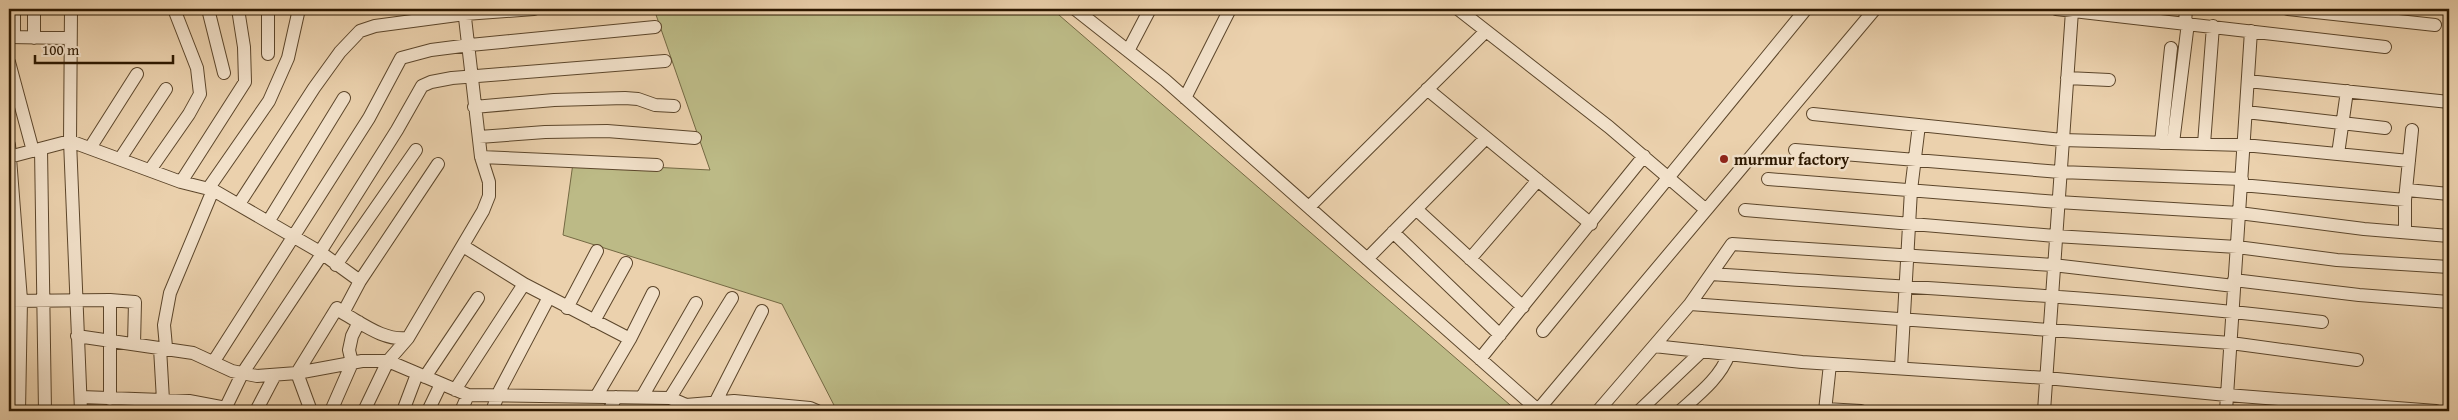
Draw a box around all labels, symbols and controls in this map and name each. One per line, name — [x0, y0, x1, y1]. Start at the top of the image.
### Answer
scale bar — [35, 32, 172, 64]
text: 100 m — [42, 39, 80, 60]
place label: murmur factory — [1734, 147, 1850, 171]
marker: murmur factory — [1718, 153, 1730, 165]

